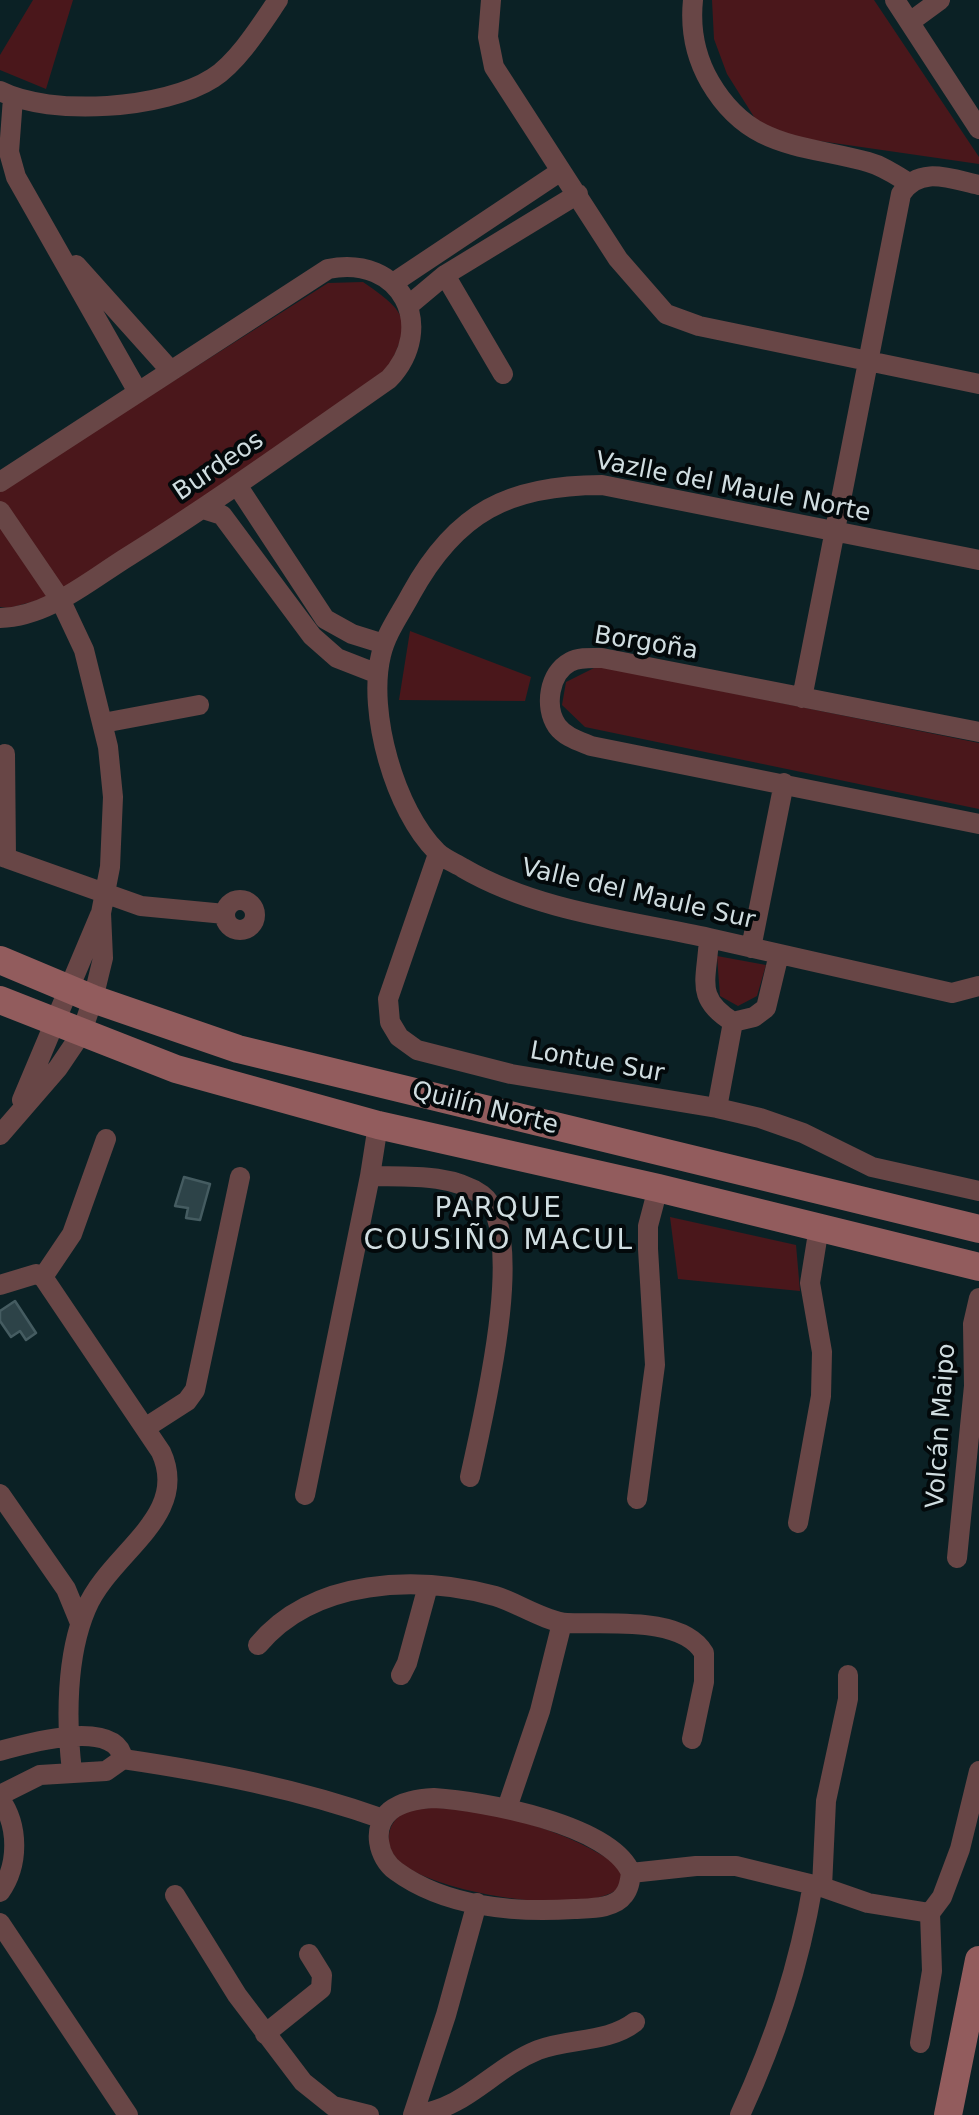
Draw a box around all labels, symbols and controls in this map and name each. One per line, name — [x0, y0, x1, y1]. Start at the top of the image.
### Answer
street label: Burdeos — [168, 426, 270, 508]
street label: Vazlle del Maule Norte — [593, 447, 873, 529]
street label: Borgoña — [592, 621, 700, 667]
street label: Valle del Maule Sur — [518, 854, 758, 936]
street label: Lontue Sur — [528, 1036, 666, 1090]
street label: Quilín Norte — [409, 1076, 561, 1142]
district label: PARQUE COUSIÑO MACUL — [364, 1193, 634, 1259]
street label: Volcán Maipo — [921, 1343, 963, 1509]

